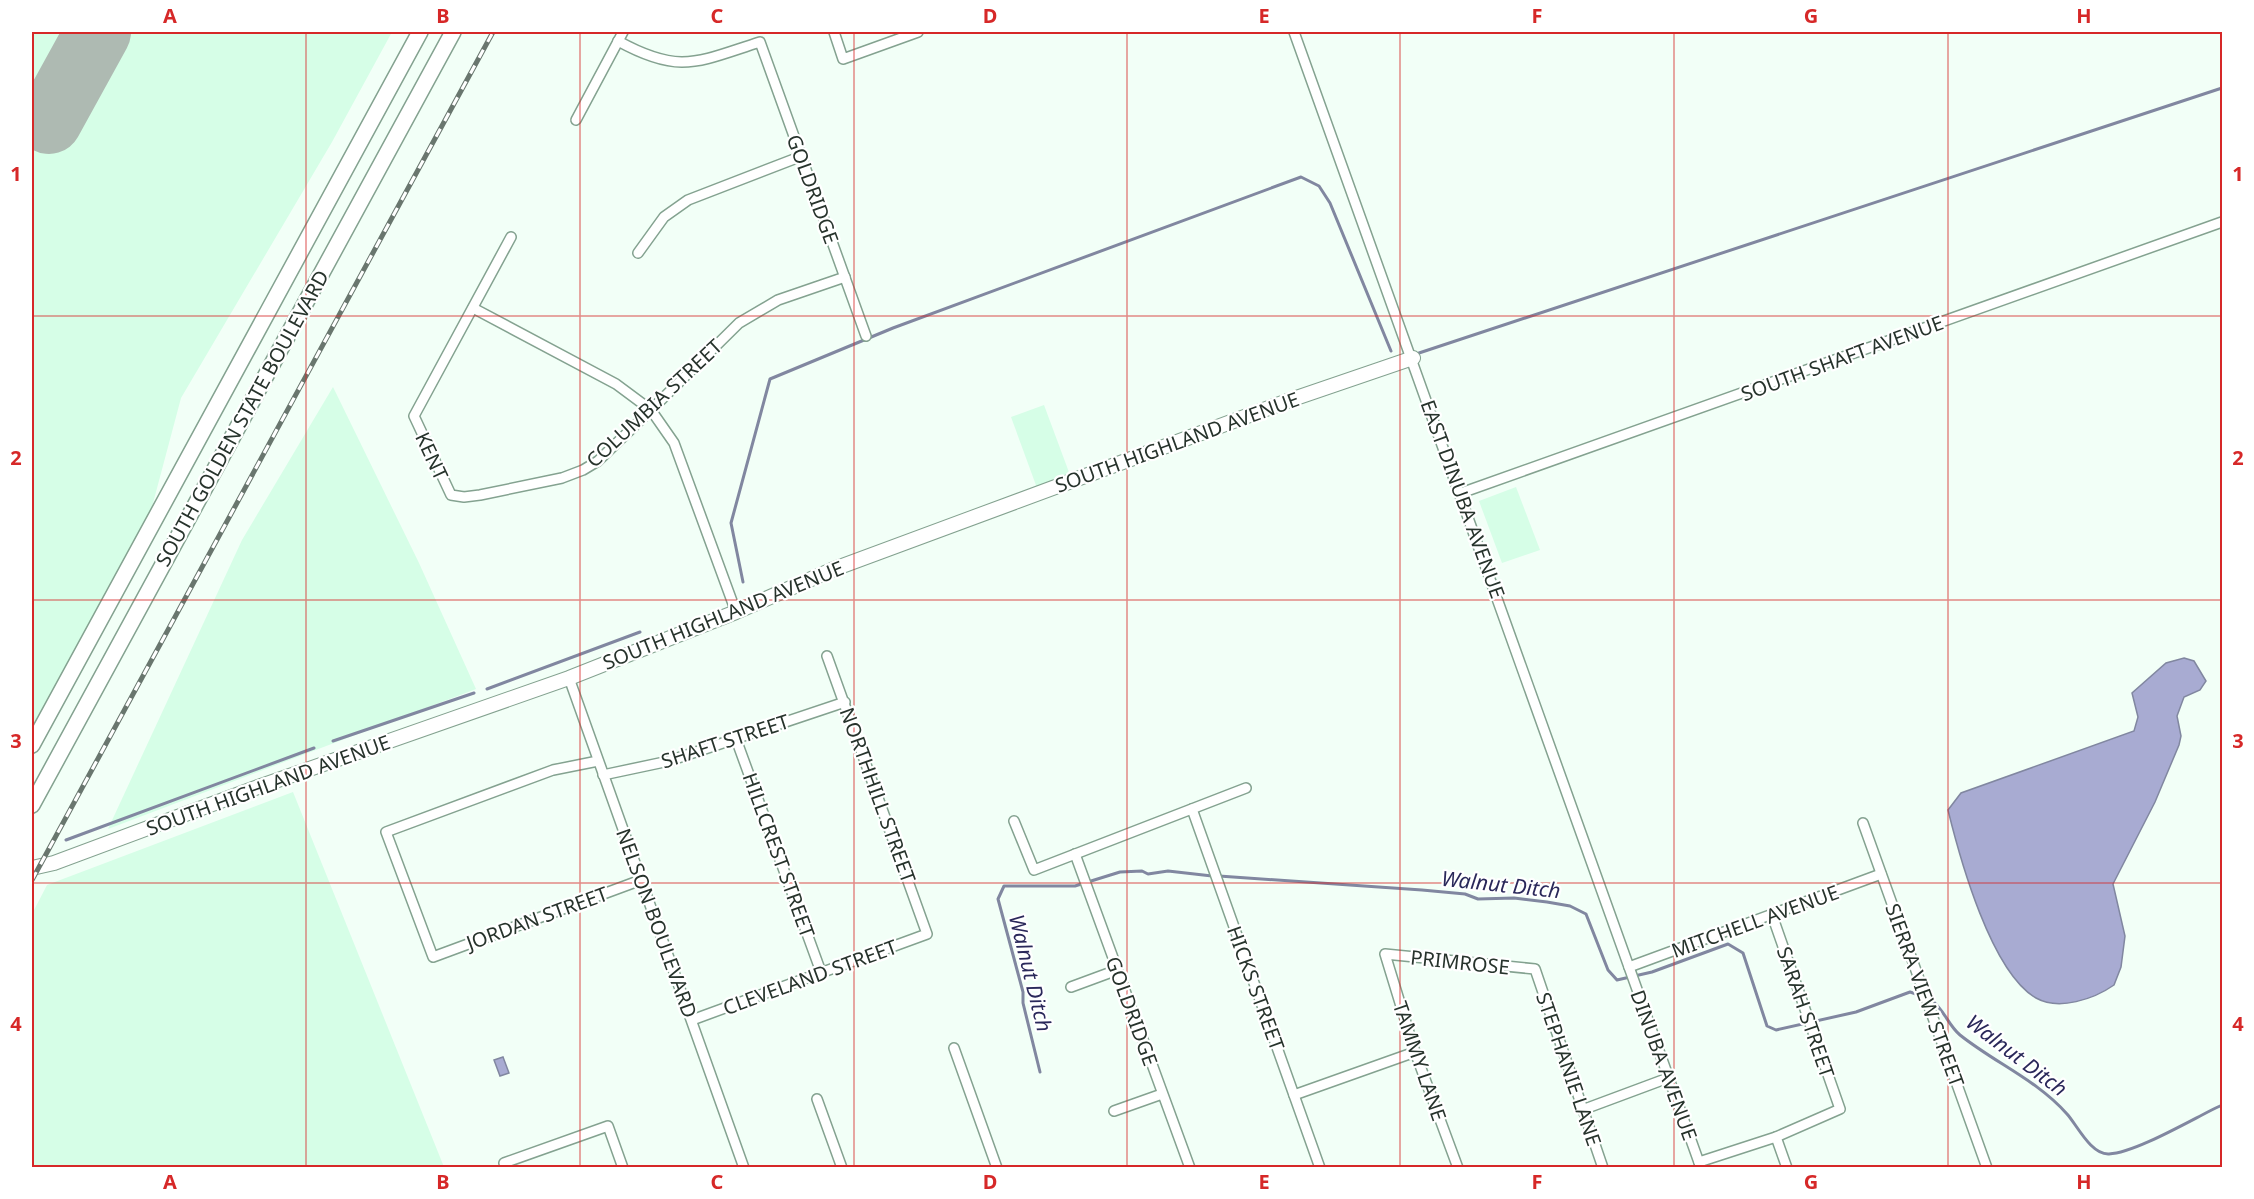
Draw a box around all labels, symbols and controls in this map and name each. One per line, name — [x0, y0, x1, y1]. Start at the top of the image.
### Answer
text: A — [163, 2, 177, 29]
text: B — [436, 2, 450, 29]
text: C — [711, 2, 724, 29]
text: D — [983, 2, 997, 29]
text: E — [1258, 2, 1270, 29]
text: F — [1532, 2, 1542, 29]
text: G — [1804, 2, 1818, 29]
text: H — [2076, 2, 2092, 29]
street label: GOLDRIDGE — [781, 130, 845, 248]
text: 1 — [10, 160, 22, 187]
text: 1 — [2232, 160, 2244, 187]
street label: SOUTH GOLDEN STATE BOULEVARD — [149, 265, 335, 571]
street label: SOUTH SHAFT AVENUE — [1737, 309, 1947, 407]
street label: COLUMBIA STREET — [580, 333, 728, 473]
street label: SOUTH HIGHLAND AVENUE — [1051, 385, 1303, 499]
street label: EAST DINUBA AVENUE — [1415, 396, 1511, 602]
street label: KENT — [409, 428, 455, 484]
text: 2 — [10, 444, 22, 471]
text: 2 — [2232, 444, 2244, 471]
street label: SOUTH HIGHLAND AVENUE — [599, 554, 847, 676]
street label: NORTHHILL STREET — [834, 704, 922, 886]
street label: SHAFT STREET — [657, 708, 793, 774]
text: 3 — [10, 727, 22, 754]
text: 3 — [2232, 727, 2244, 754]
street label: SOUTH HIGHLAND AVENUE — [142, 728, 394, 842]
street label: HILLCREST STREET — [737, 769, 821, 941]
street label: NELSON BOULEVARD — [610, 825, 704, 1021]
water label: Walnut Ditch — [1440, 864, 1562, 904]
street label: MITCHELL AVENUE — [1667, 878, 1843, 964]
street label: JORDAN STREET — [461, 880, 612, 957]
street label: SIERRA VIEW STREET — [1879, 900, 1971, 1090]
water label: Walnut Ditch — [1003, 912, 1059, 1034]
street label: HICKS STREET — [1221, 922, 1291, 1054]
street label: CLEVELAND STREET — [719, 933, 901, 1021]
street label: PRIMROSE — [1409, 943, 1511, 981]
street label: SARAH STREET — [1771, 943, 1841, 1081]
street label: GOLDRIDGE — [1100, 952, 1164, 1070]
street label: DINUBA AVENUE — [1624, 986, 1704, 1144]
street label: STEPHANIE LANE — [1530, 989, 1608, 1149]
street label: TAMMY LANE — [1387, 998, 1453, 1124]
water label: Walnut Ditch — [1961, 1008, 2073, 1102]
text: 4 — [10, 1010, 22, 1037]
text: 4 — [2232, 1010, 2244, 1037]
text: A — [163, 1168, 177, 1195]
text: B — [436, 1168, 450, 1195]
text: C — [711, 1168, 724, 1195]
text: D — [983, 1168, 997, 1195]
text: E — [1258, 1168, 1270, 1195]
text: F — [1532, 1168, 1542, 1195]
text: G — [1804, 1168, 1818, 1195]
text: H — [2076, 1168, 2092, 1195]

